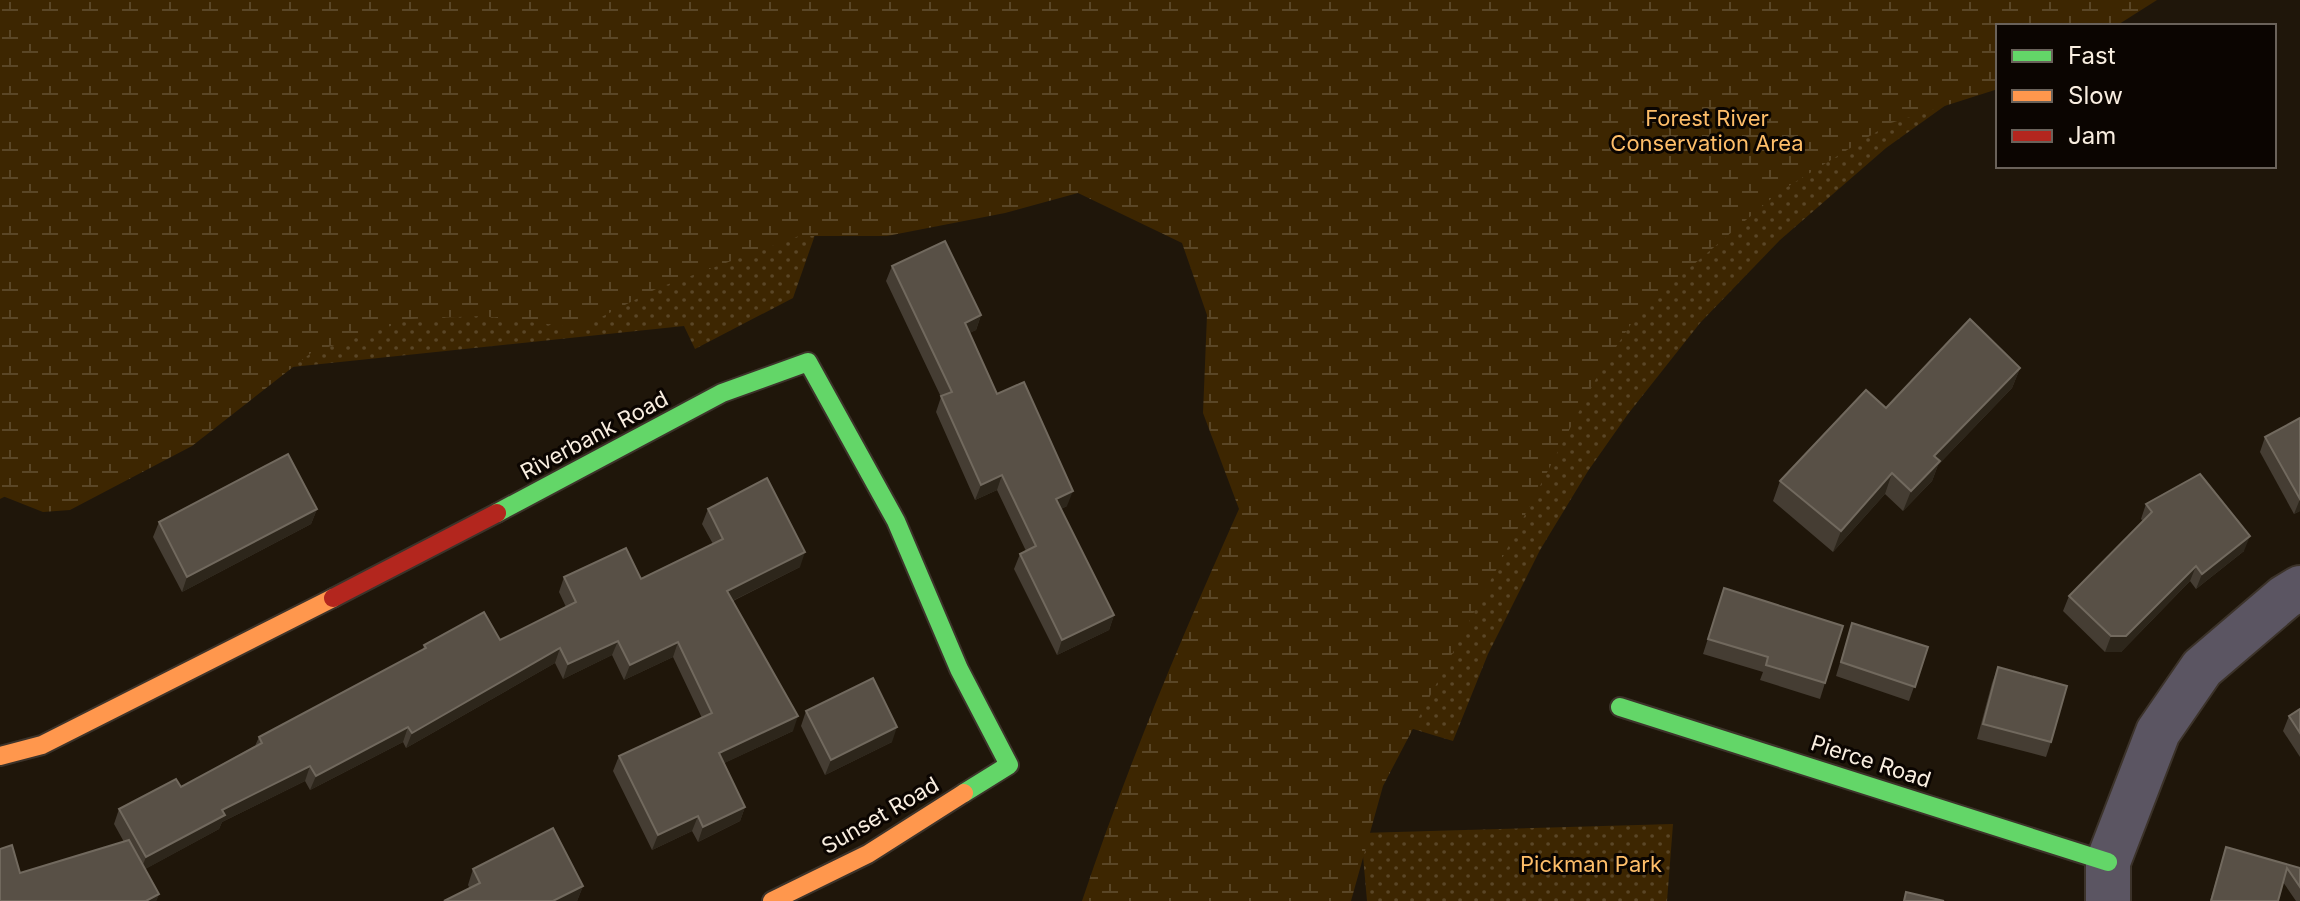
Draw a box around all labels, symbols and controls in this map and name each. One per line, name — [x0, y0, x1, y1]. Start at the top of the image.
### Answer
legend — [1996, 24, 2276, 168]
text: Fast — [2068, 41, 2116, 70]
text: Slow — [2068, 81, 2123, 110]
park label: Forest River Conservation Area — [1610, 105, 1804, 156]
text: Jam — [2068, 121, 2116, 150]
street label: Riverbank Road — [516, 385, 672, 485]
street label: Pierce Road — [1808, 729, 1934, 793]
street label: Sunset Road — [817, 771, 943, 859]
park label: Pickman Park — [1520, 851, 1662, 877]

